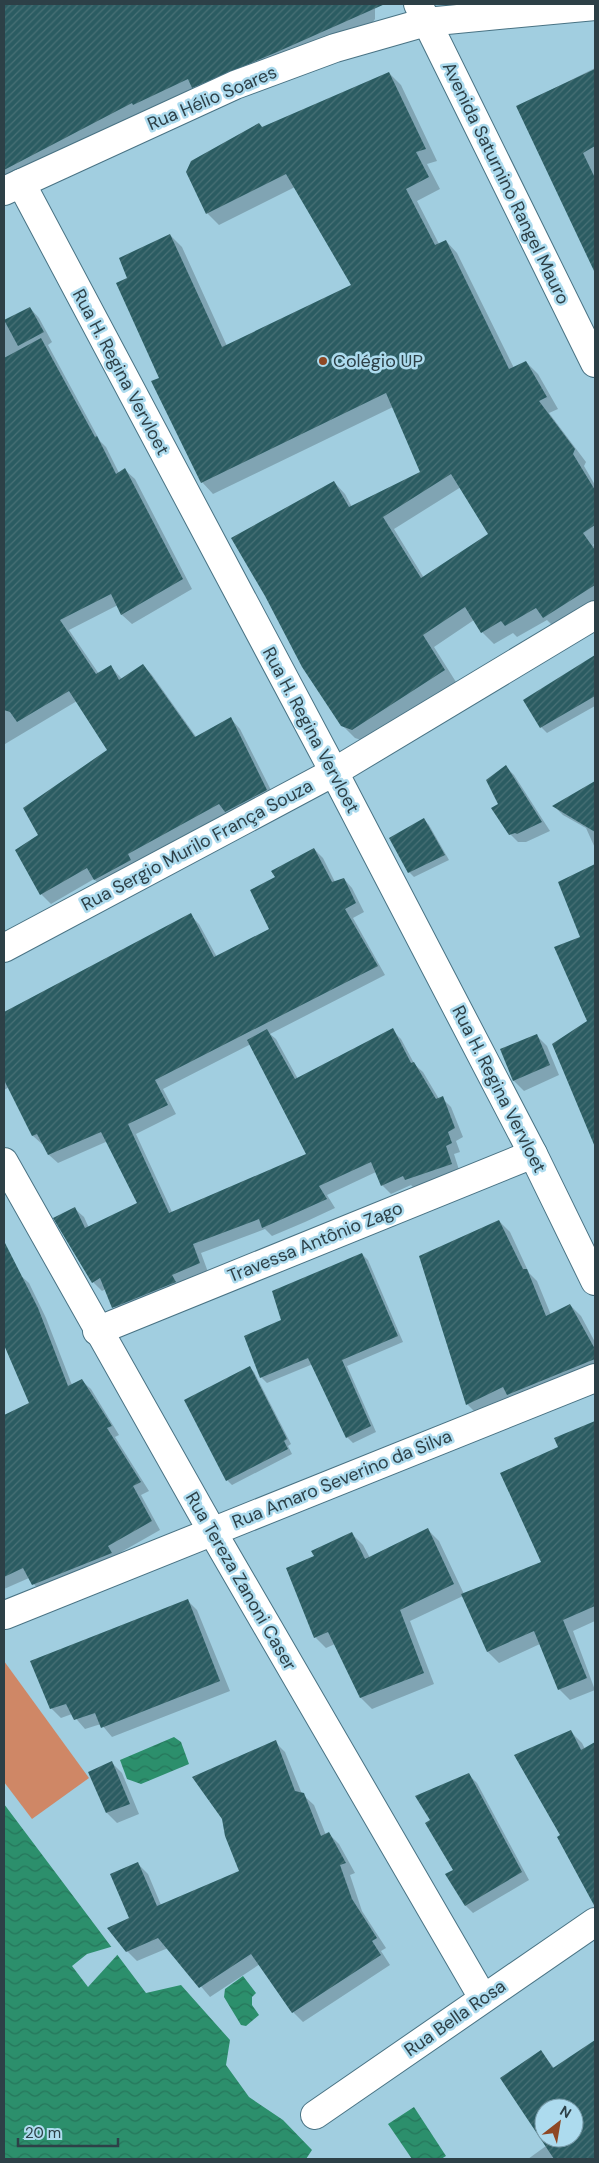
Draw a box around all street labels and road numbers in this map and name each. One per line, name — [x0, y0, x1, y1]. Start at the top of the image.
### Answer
street label: Avenida Saturnino Rangel Mauro — [437, 58, 575, 308]
street label: Rua Hélio Soares — [144, 60, 280, 136]
street label: Rua H. Regina Vervloet — [67, 285, 175, 459]
street label: Rua H. Regina Vervloet — [257, 643, 365, 817]
street label: Rua Sergio Murilo França Souza — [77, 774, 317, 916]
street label: Rua H. Regina Vervloet — [446, 1001, 552, 1177]
street label: Travessa Antônio Zago — [224, 1196, 406, 1288]
street label: Rua Amaro Severino da Silva — [229, 1424, 455, 1534]
street label: Rua Tereza Zanoni Caser — [180, 1487, 302, 1675]
street label: Rua Bella Rosa — [399, 1974, 511, 2062]

